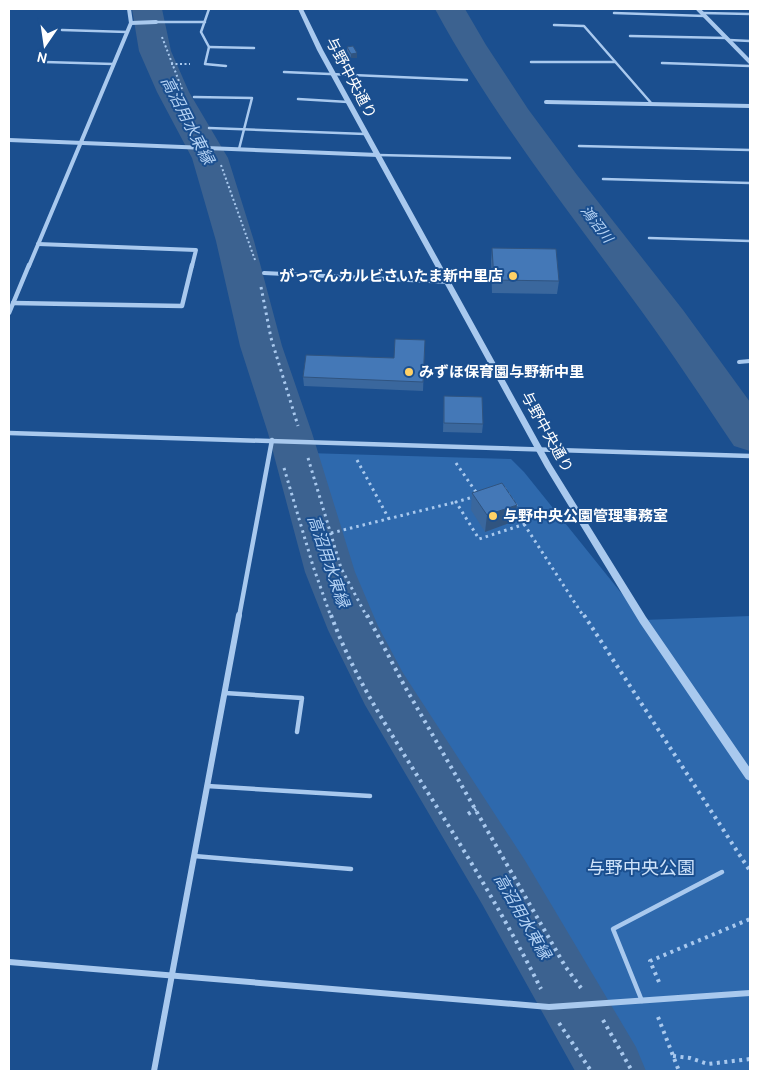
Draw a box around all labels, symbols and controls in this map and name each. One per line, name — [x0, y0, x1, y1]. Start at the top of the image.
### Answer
north arrow — [20, 20, 70, 70]
street label: 与野中央通り — [322, 34, 380, 122]
text: N — [35, 48, 49, 68]
water label: 高沼用水東縁 — [157, 73, 219, 169]
water label: 鴻沼川 — [577, 202, 618, 248]
place label: がってんカルビさいたま新中里店 — [279, 267, 503, 285]
marker: がってんカルビさいたま新中里店 — [507, 270, 519, 282]
place label: みずほ保育園与野新中里 — [419, 363, 584, 381]
marker: みずほ保育園与野新中里 — [403, 366, 415, 378]
street label: 与野中央通り — [517, 388, 577, 476]
place label: 与野中央公園管理事務室 — [503, 507, 668, 525]
marker: 与野中央公園管理事務室 — [487, 510, 499, 522]
water label: 高沼用水東縁 — [304, 513, 354, 612]
park label: 与野中央公園 — [587, 857, 695, 879]
water label: 高沼用水東縁 — [490, 870, 556, 964]

